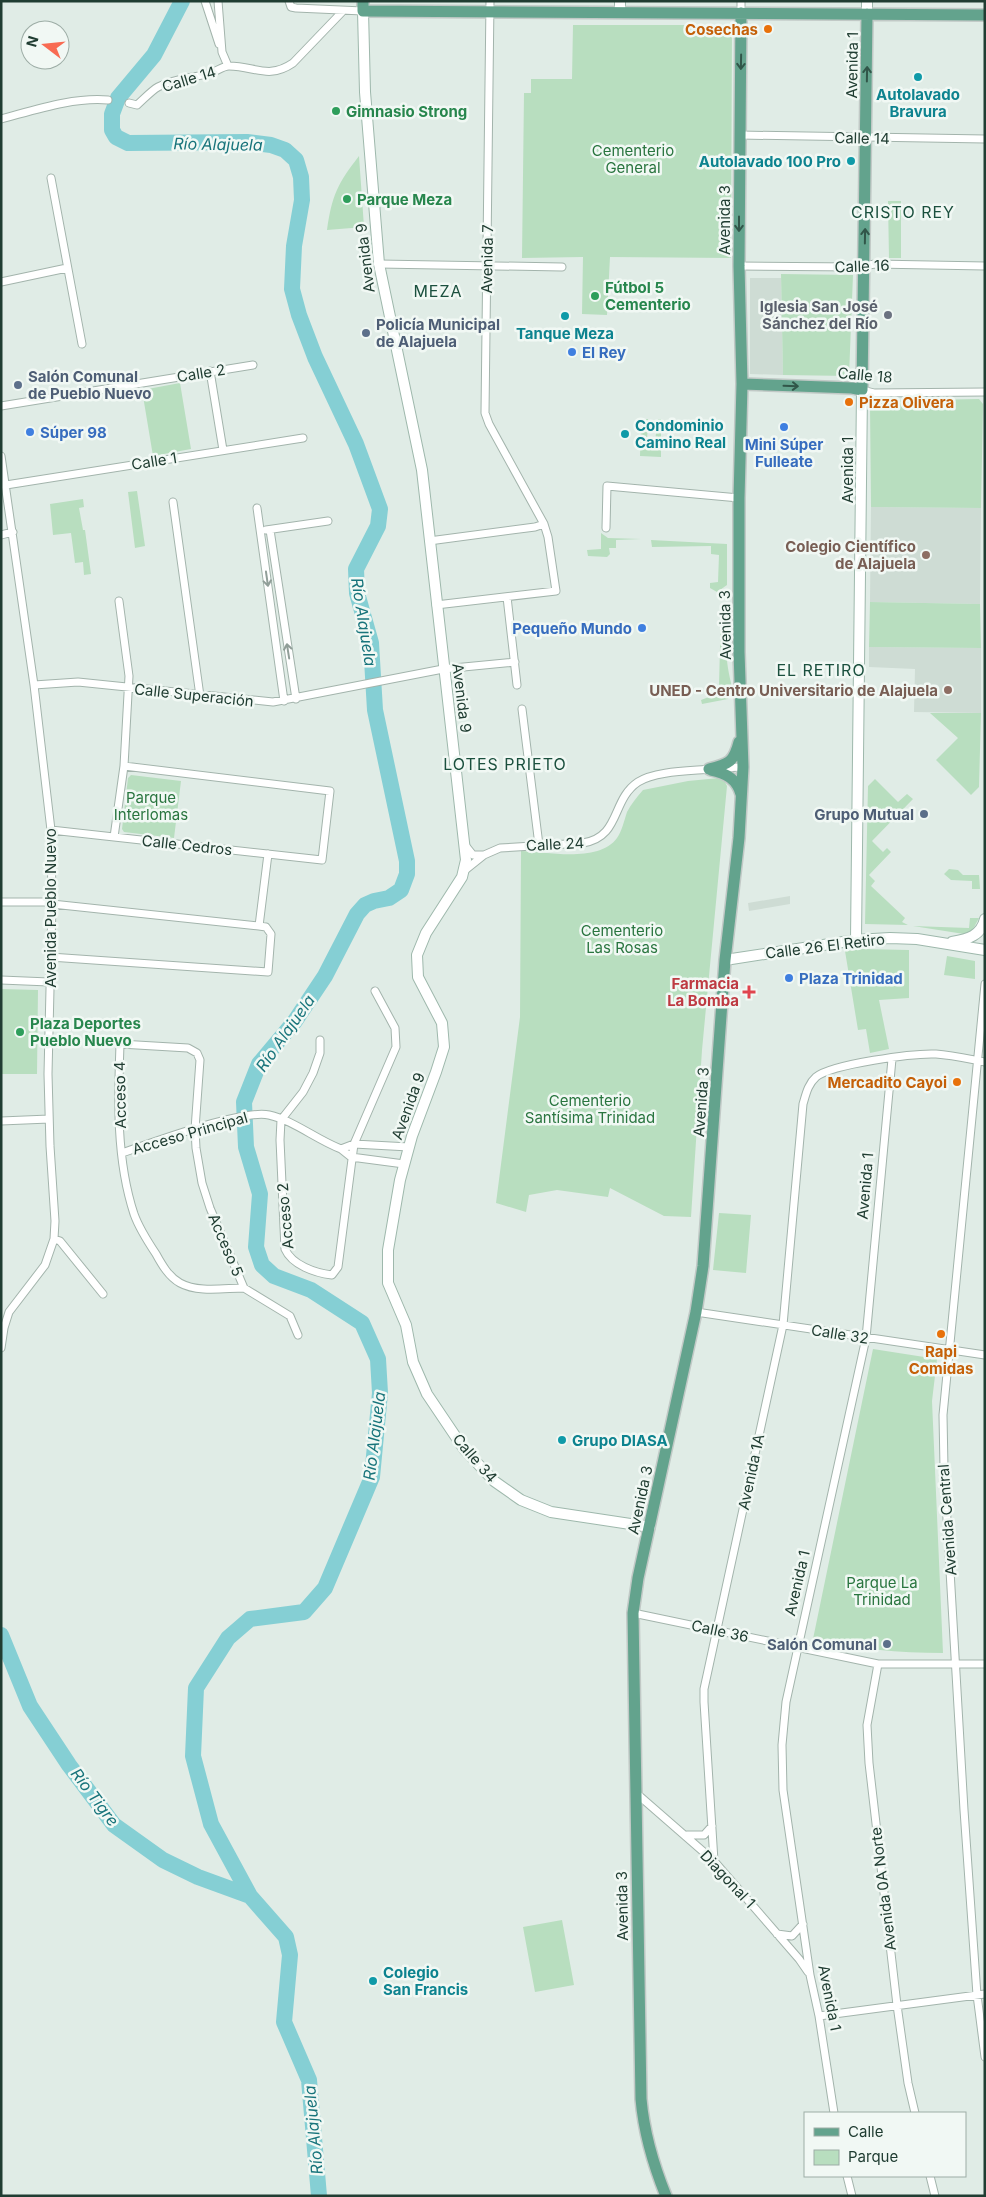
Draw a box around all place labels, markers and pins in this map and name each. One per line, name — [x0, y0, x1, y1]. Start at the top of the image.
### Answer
place label: Cosechas — [685, 20, 758, 39]
marker: Cosechas — [762, 23, 774, 35]
marker: Autolavado Bravura — [912, 71, 924, 83]
place label: Autolavado Bravura — [876, 85, 960, 121]
place label: Gimnasio Strong — [346, 102, 467, 121]
marker: Gimnasio Strong — [330, 105, 342, 117]
place label: Autolavado 100 Pro — [699, 152, 841, 171]
marker: Autolavado 100 Pro — [845, 155, 857, 167]
place label: Parque Meza — [357, 190, 452, 209]
marker: Parque Meza — [341, 193, 353, 205]
place label: Fútbol 5 Cementerio — [605, 278, 691, 314]
marker: Fútbol 5 Cementerio — [589, 290, 601, 302]
place label: Iglesia San José Sánchez del Río — [760, 297, 878, 333]
marker: Iglesia San José Sánchez del Río — [882, 309, 894, 321]
marker: Tanque Meza — [559, 310, 571, 322]
place label: Policía Municipal de Alajuela — [376, 315, 500, 351]
place label: Tanque Meza — [516, 324, 614, 343]
marker: Policía Municipal de Alajuela — [360, 327, 372, 339]
place label: El Rey — [582, 343, 626, 362]
marker: El Rey — [566, 346, 578, 358]
place label: Salón Comunal de Pueblo Nuevo — [28, 367, 152, 403]
marker: Salón Comunal de Pueblo Nuevo — [12, 379, 24, 391]
place label: Pizza Olivera — [859, 393, 954, 412]
marker: Pizza Olivera — [843, 396, 855, 408]
place label: Condominio Camino Real — [635, 416, 726, 452]
marker: Mini Súper Fulleate — [778, 421, 790, 433]
place label: Súper 98 — [40, 423, 107, 442]
marker: Súper 98 — [24, 426, 36, 438]
marker: Condominio Camino Real — [619, 428, 631, 440]
place label: Mini Súper Fulleate — [745, 435, 823, 471]
place label: Colegio Científico de Alajuela — [785, 537, 916, 573]
marker: Colegio Científico de Alajuela — [920, 549, 932, 561]
place label: Pequeño Mundo — [512, 619, 632, 638]
marker: Pequeño Mundo — [636, 622, 648, 634]
place label: UNED - Centro Universitario de Alajuela — [649, 681, 938, 700]
marker: UNED - Centro Universitario de Alajuela — [942, 684, 954, 696]
place label: Grupo Mutual — [814, 805, 914, 824]
marker: Grupo Mutual — [918, 808, 930, 820]
place label: Plaza Trinidad — [799, 969, 903, 988]
marker: Plaza Trinidad — [783, 972, 795, 984]
place label: Farmacia La Bomba — [667, 974, 739, 1010]
marker: Farmacia La Bomba — [743, 986, 755, 998]
place label: Plaza Deportes Pueblo Nuevo — [30, 1014, 141, 1050]
marker: Plaza Deportes Pueblo Nuevo — [14, 1026, 26, 1038]
place label: Mercadito Cayoi — [827, 1073, 947, 1092]
marker: Mercadito Cayoi — [951, 1076, 963, 1088]
marker: Rapi Comidas — [935, 1328, 947, 1340]
place label: Rapi Comidas — [909, 1342, 973, 1378]
place label: Grupo DIASA — [572, 1431, 668, 1450]
marker: Grupo DIASA — [556, 1434, 568, 1446]
place label: Salón Comunal — [767, 1635, 877, 1654]
marker: Salón Comunal — [881, 1638, 893, 1650]
place label: Colegio San Francis — [383, 1963, 468, 1999]
marker: Colegio San Francis — [367, 1975, 379, 1987]

